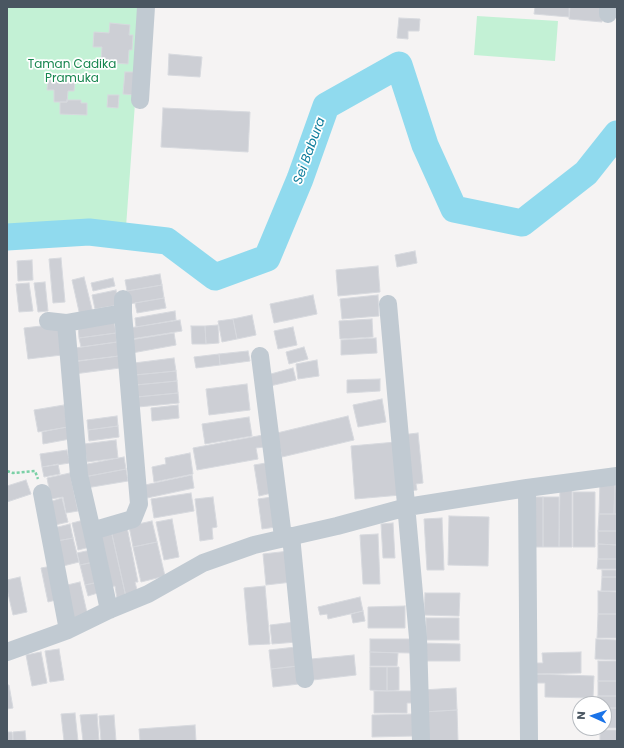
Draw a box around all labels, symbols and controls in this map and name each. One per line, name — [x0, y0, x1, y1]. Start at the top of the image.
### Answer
park label: Taman Cadika Pramuka — [28, 58, 116, 86]
water label: Sei Babura — [291, 115, 329, 187]
north arrow — [572, 696, 612, 736]
text: N — [573, 711, 589, 720]

